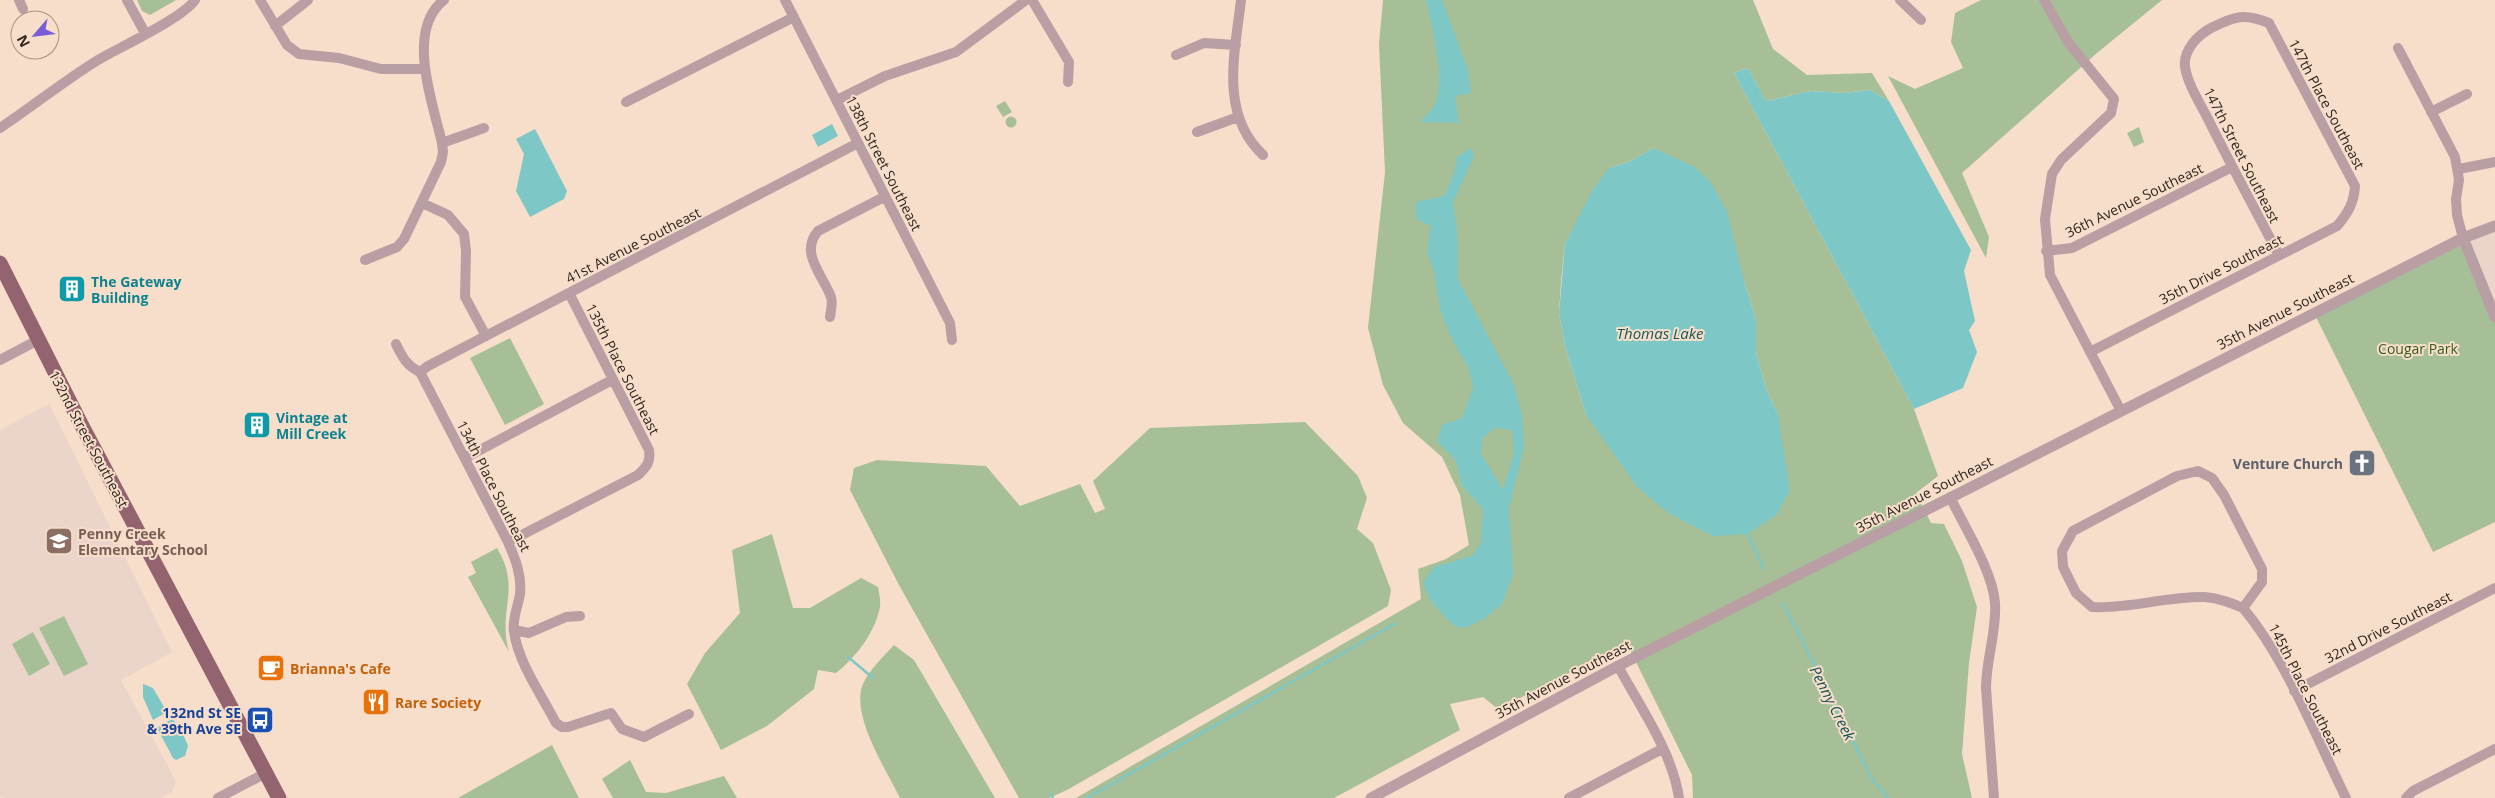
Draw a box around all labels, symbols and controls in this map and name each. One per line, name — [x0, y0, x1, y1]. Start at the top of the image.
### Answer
north arrow — [10, 10, 60, 60]
text: N — [12, 32, 34, 51]
street label: 147th Place Southeast — [2285, 36, 2369, 172]
street label: 147th Street Southeast — [2200, 84, 2284, 226]
street label: 138th Street Southeast — [842, 92, 926, 234]
street label: 36th Avenue Southeast — [2062, 158, 2206, 242]
street label: 41st Avenue Southeast — [562, 203, 704, 287]
street label: 35th Drive Southeast — [2156, 230, 2286, 308]
street label: 35th Avenue Southeast — [2213, 268, 2357, 354]
place label: The Gateway Building — [91, 272, 182, 307]
building icon: The Gateway Building — [57, 274, 87, 304]
street label: 135th Place Southeast — [582, 300, 664, 438]
water label: Thomas Lake — [1617, 323, 1704, 343]
park label: Cougar Park — [2378, 339, 2459, 358]
street label: 132nd Street Southeast — [45, 367, 133, 511]
place label: Vintage at Mill Creek — [276, 408, 347, 443]
building icon: Vintage at Mill Creek — [242, 410, 272, 440]
street label: 134th Place Southeast — [453, 417, 535, 555]
church icon: Venture Church — [2347, 448, 2377, 478]
street label: 35th Avenue Southeast — [1852, 451, 1996, 537]
place label: Venture Church — [2233, 454, 2343, 473]
place label: Penny Creek Elementary School — [78, 524, 208, 559]
school or university icon: Penny Creek Elementary School — [44, 526, 74, 556]
street label: 32nd Drive Southeast — [2321, 587, 2455, 667]
street label: 145th Place Southeast — [2265, 620, 2347, 758]
street label: 35th Avenue Southeast — [1492, 635, 1634, 723]
cafe icon: Brianna's Cafe — [256, 653, 286, 683]
place label: Brianna's Cafe — [290, 659, 391, 678]
water label: Penny Creek — [1806, 662, 1861, 744]
restaurant icon: Rare Society — [361, 687, 391, 717]
place label: Rare Society — [395, 693, 481, 712]
place label: 132nd St SE & 39th Ave SE — [147, 703, 241, 738]
bus stop icon: 132nd St SE & 39th Ave SE — [245, 705, 275, 735]

